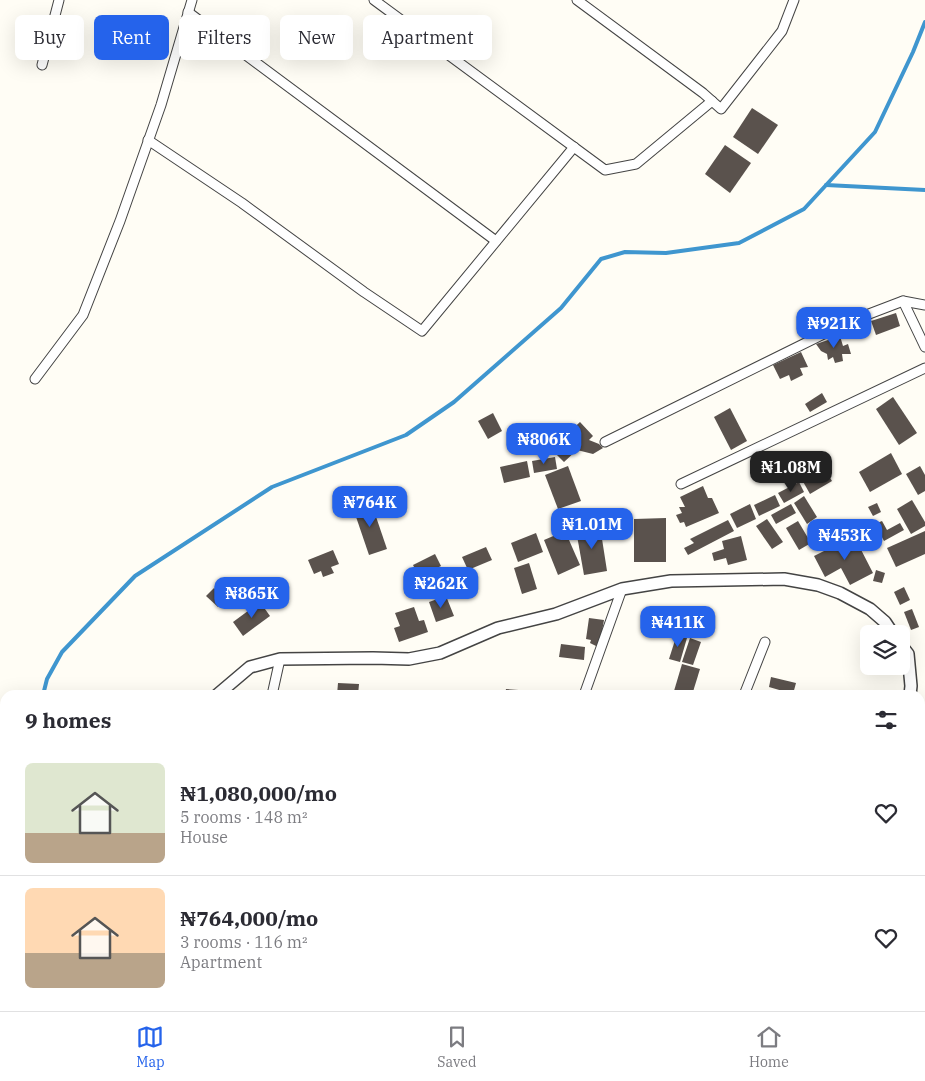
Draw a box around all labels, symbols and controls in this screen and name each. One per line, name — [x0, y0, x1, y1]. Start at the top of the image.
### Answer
chip: Buy — [15, 15, 84, 60]
chip: Rent — [94, 15, 169, 60]
chip: Filters — [179, 15, 270, 60]
chip: New — [280, 15, 353, 60]
chip: Apartment — [363, 15, 492, 60]
pin: ₦921K — [799, 306, 869, 349]
text: ₦921K — [807, 313, 861, 333]
pin: ₦806K — [509, 422, 579, 465]
text: ₦806K — [517, 429, 571, 449]
pin: ₦1.08M — [750, 450, 832, 493]
text: ₦1.08M — [761, 457, 821, 477]
pin: ₦764K — [335, 486, 405, 528]
text: ₦764K — [343, 492, 397, 512]
pin: ₦1.01M — [551, 508, 633, 550]
text: ₦1.01M — [562, 514, 622, 534]
pin: ₦453K — [810, 518, 880, 561]
text: ₦453K — [818, 525, 872, 545]
pin: ₦262K — [406, 566, 476, 609]
text: ₦262K — [414, 573, 468, 593]
pin: ₦865K — [217, 576, 287, 619]
text: ₦865K — [225, 583, 279, 603]
pin: ₦411K — [643, 606, 713, 648]
text: ₦411K — [651, 612, 705, 632]
map controls — [860, 625, 910, 675]
button: layers — [860, 625, 910, 675]
text: 9 homes — [25, 706, 111, 734]
icon: filters — [872, 706, 900, 734]
text: ₦1,080,000/mo — [180, 779, 337, 807]
icon: home — [65, 783, 125, 843]
icon: heart — [872, 799, 900, 827]
text: 5 rooms · 148 m² — [180, 807, 308, 827]
text: House — [180, 827, 228, 847]
text: ₦764,000/mo — [180, 904, 318, 932]
icon: home — [65, 908, 125, 968]
icon: heart — [872, 924, 900, 952]
text: 3 rooms · 116 m² — [180, 932, 308, 952]
text: Apartment — [180, 952, 262, 972]
tab: Map — [136, 1023, 165, 1071]
tab: Saved — [437, 1023, 476, 1071]
tab: Home — [749, 1023, 789, 1071]

